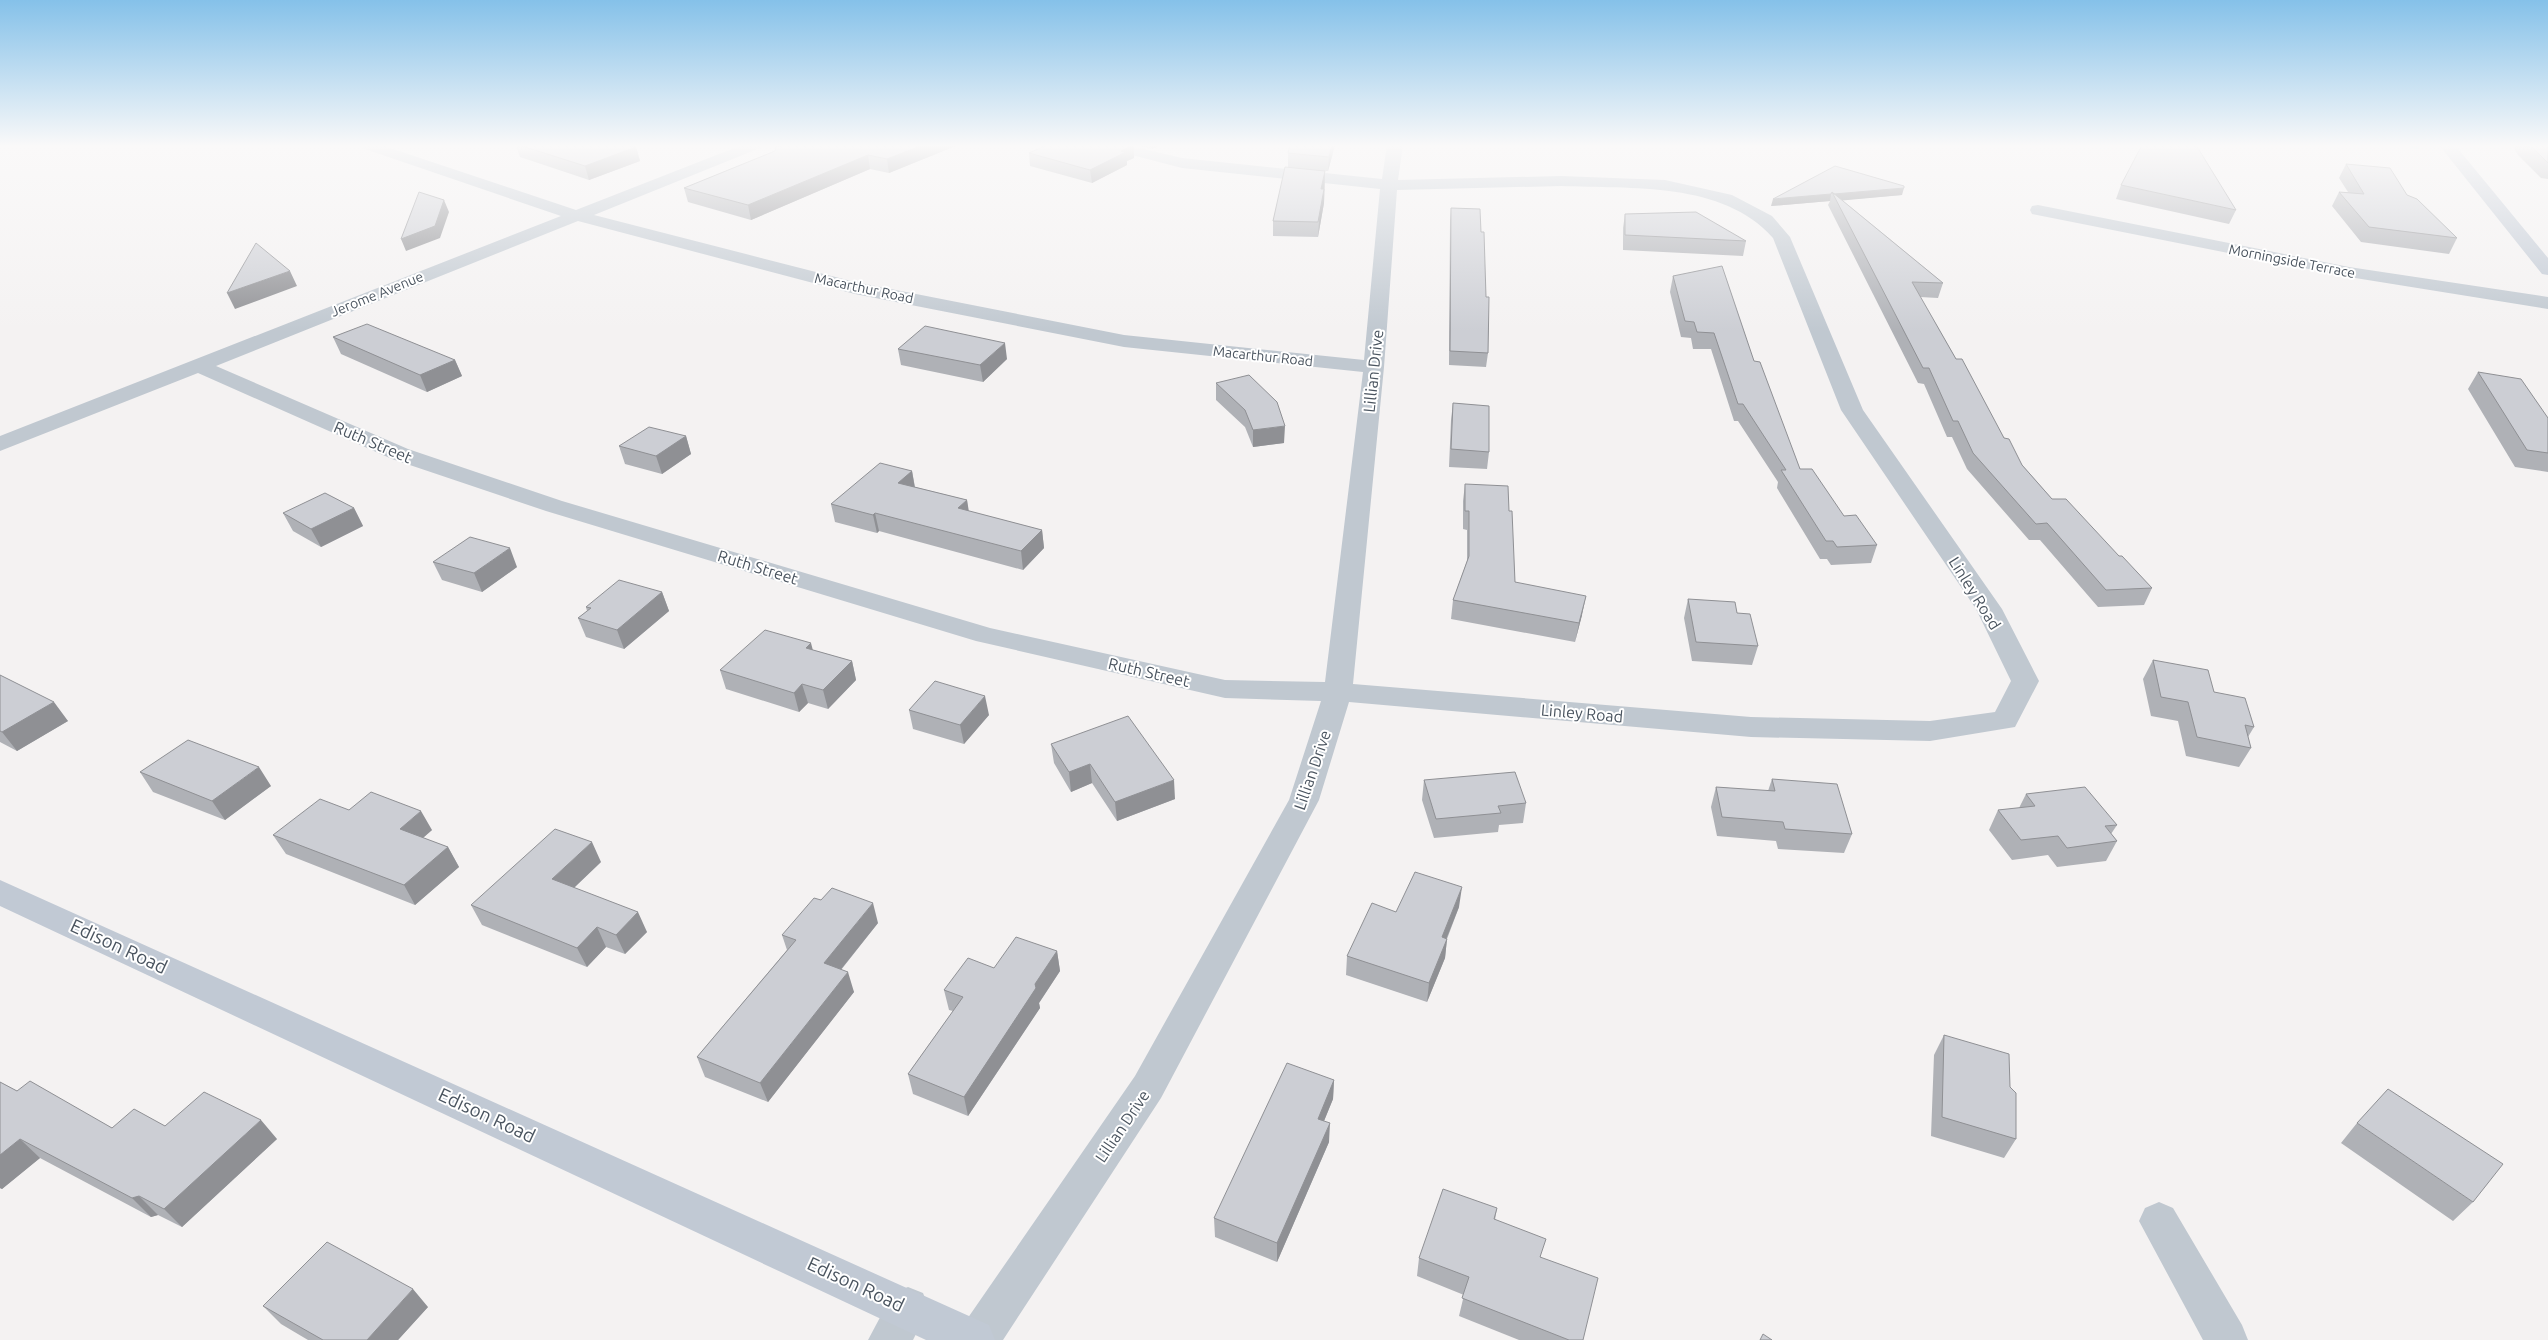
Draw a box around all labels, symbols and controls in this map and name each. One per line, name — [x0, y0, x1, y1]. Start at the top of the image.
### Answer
street label: Morningside Terrace — [2227, 241, 2357, 281]
street label: Jerome Avenue — [328, 268, 426, 320]
street label: Macarthur Road — [813, 270, 915, 306]
street label: Lillian Drive — [1360, 329, 1386, 413]
street label: Macarthur Road — [1212, 343, 1314, 369]
street label: Ruth Street — [331, 418, 415, 467]
street label: Ruth Street — [716, 546, 801, 588]
street label: Linley Road — [1946, 553, 2004, 633]
street label: Ruth Street — [1107, 654, 1192, 690]
street label: Linley Road — [1540, 700, 1624, 726]
street label: Lillian Drive — [1290, 728, 1334, 812]
street label: Edison Road — [67, 914, 171, 978]
street label: Edison Road — [435, 1083, 539, 1147]
street label: Lillian Drive — [1091, 1086, 1153, 1166]
street label: Edison Road — [804, 1252, 908, 1316]

